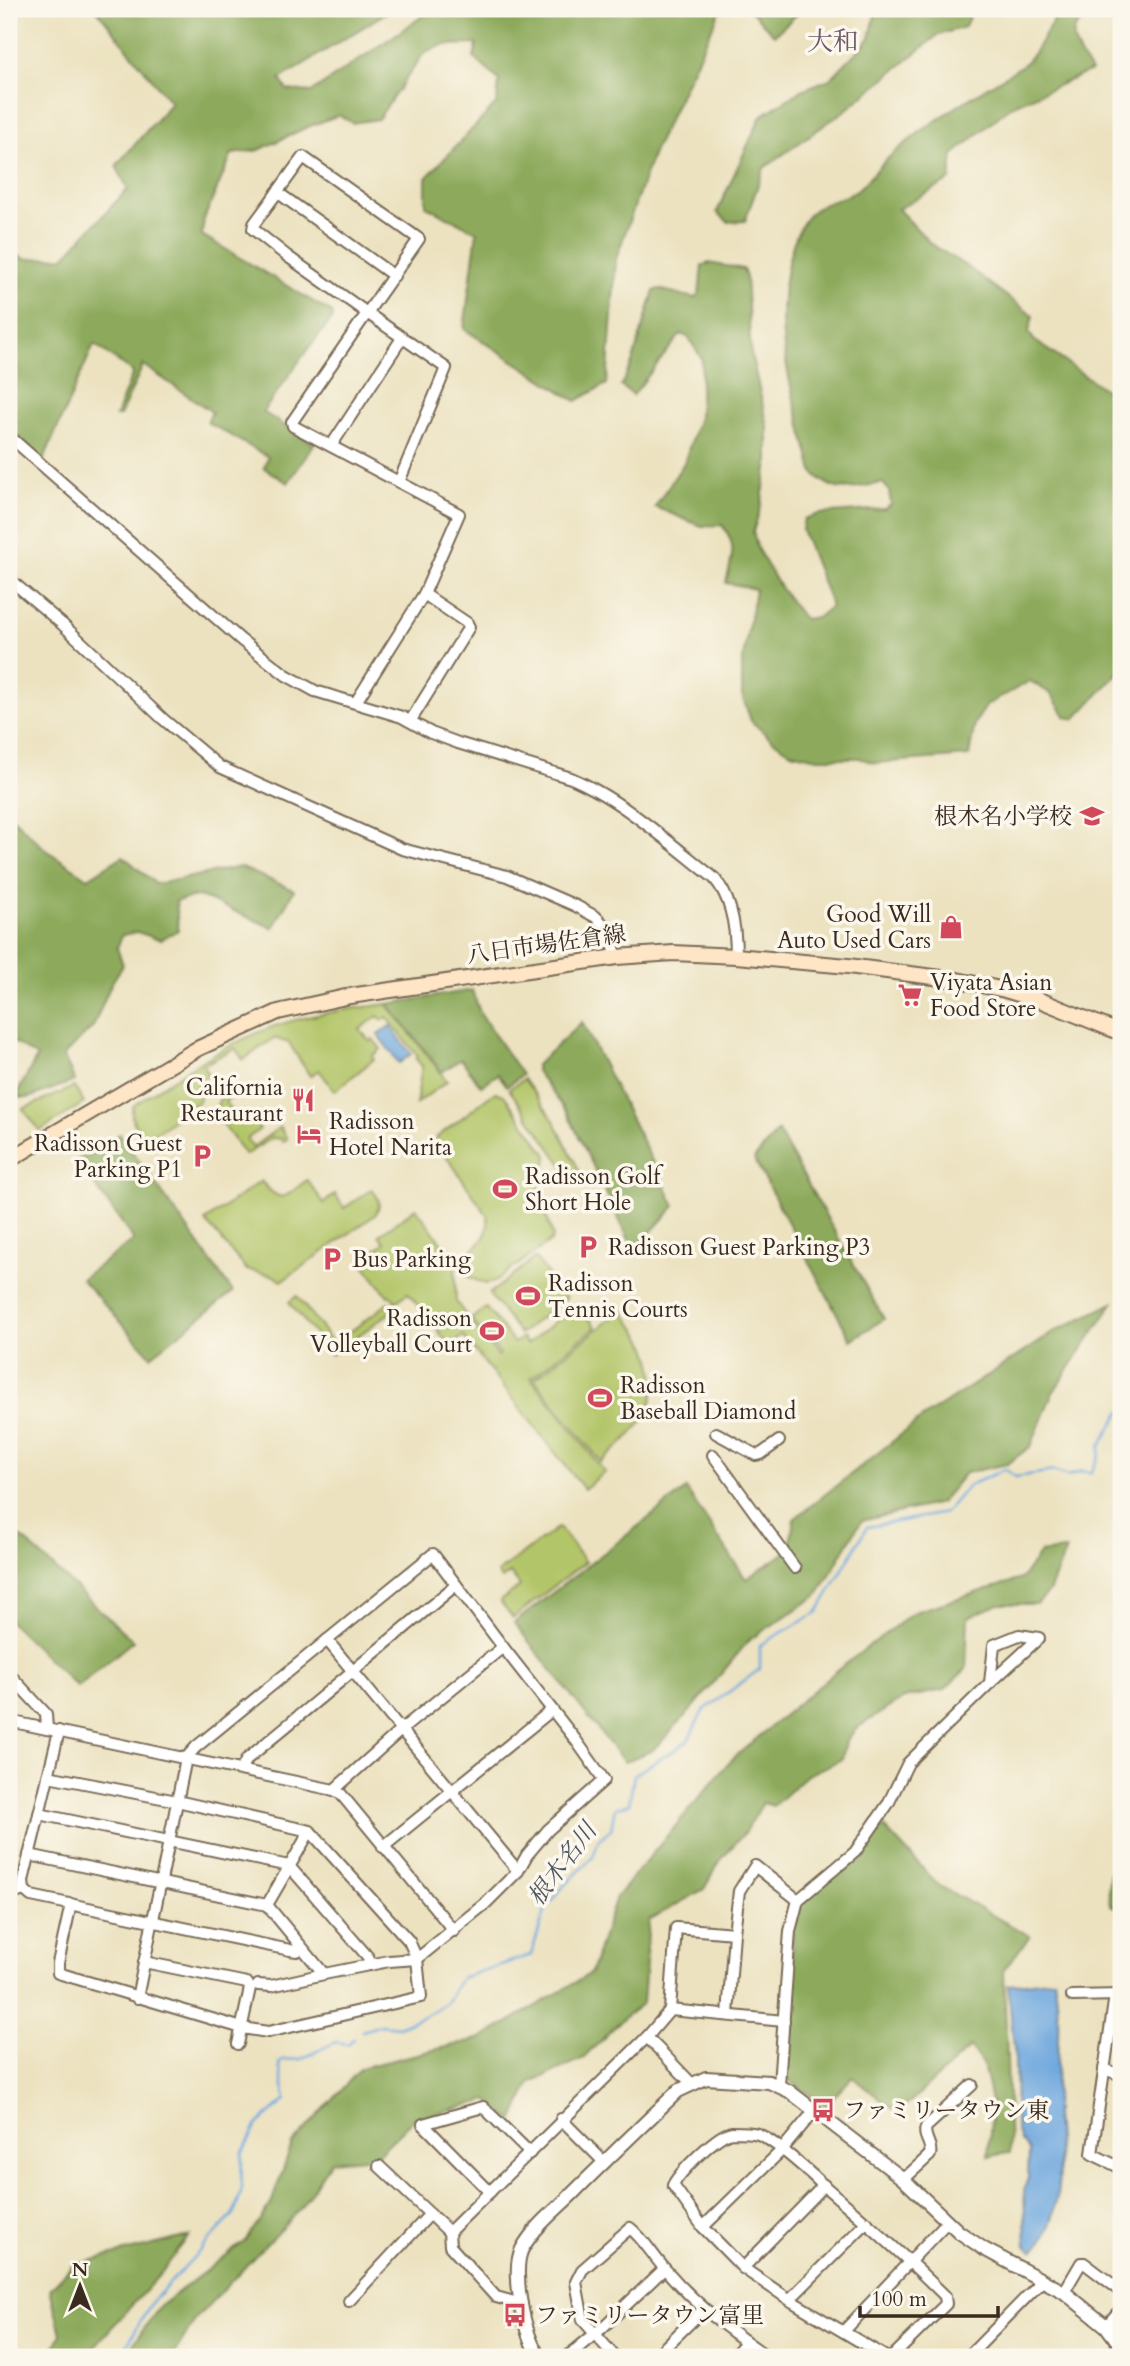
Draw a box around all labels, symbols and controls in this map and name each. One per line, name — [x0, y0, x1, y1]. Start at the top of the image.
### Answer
district label: 大和 — [807, 24, 859, 59]
place label: 根木名小学校 — [934, 801, 1072, 832]
school or university icon: 根木名小学校 — [1078, 802, 1106, 830]
place label: Good Will Auto Used Cars — [777, 899, 931, 956]
shop icon: Good Will Auto Used Cars — [937, 913, 965, 941]
street label: 八日市場佐倉線 — [464, 918, 628, 971]
place label: Viyata Asian Food Store — [930, 967, 1052, 1024]
supermarket icon: Viyata Asian Food Store — [896, 981, 924, 1009]
place label: California Restaurant — [180, 1072, 283, 1129]
restaurant icon: California Restaurant — [289, 1086, 317, 1114]
place label: Radisson Hotel Narita — [329, 1106, 452, 1163]
hotel icon: Radisson Hotel Narita — [295, 1120, 323, 1148]
place label: Radisson Guest Parking P1 — [34, 1128, 182, 1185]
parking icon: Radisson Guest Parking P1 — [188, 1142, 216, 1170]
place label: Radisson Golf Short Hole — [525, 1161, 664, 1218]
sports icon: Radisson Golf Short Hole — [491, 1175, 519, 1203]
place label: Radisson Guest Parking P3 — [608, 1232, 870, 1263]
parking icon: Radisson Guest Parking P3 — [574, 1233, 602, 1261]
place label: Bus Parking — [352, 1244, 471, 1275]
parking icon: Bus Parking — [318, 1245, 346, 1273]
place label: Radisson Tennis Courts — [548, 1268, 688, 1325]
sports icon: Radisson Tennis Courts — [514, 1282, 542, 1310]
place label: Radisson Volleyball Court — [310, 1303, 472, 1360]
sports icon: Radisson Volleyball Court — [478, 1317, 506, 1345]
place label: Radisson Baseball Diamond — [620, 1370, 797, 1427]
sports icon: Radisson Baseball Diamond — [586, 1384, 614, 1412]
water label: 根木名川 — [520, 1814, 606, 1913]
place label: ファミリータウン東 — [843, 2095, 1050, 2126]
bus stop icon: ファミリータウン東 — [809, 2096, 837, 2124]
north arrow — [46, 2250, 116, 2320]
text: N — [72, 2257, 89, 2283]
scale bar — [860, 2275, 999, 2319]
text: 100 m — [871, 2285, 927, 2314]
place label: ファミリータウン富里 — [535, 2300, 765, 2331]
bus stop icon: ファミリータウン富里 — [501, 2301, 529, 2329]

